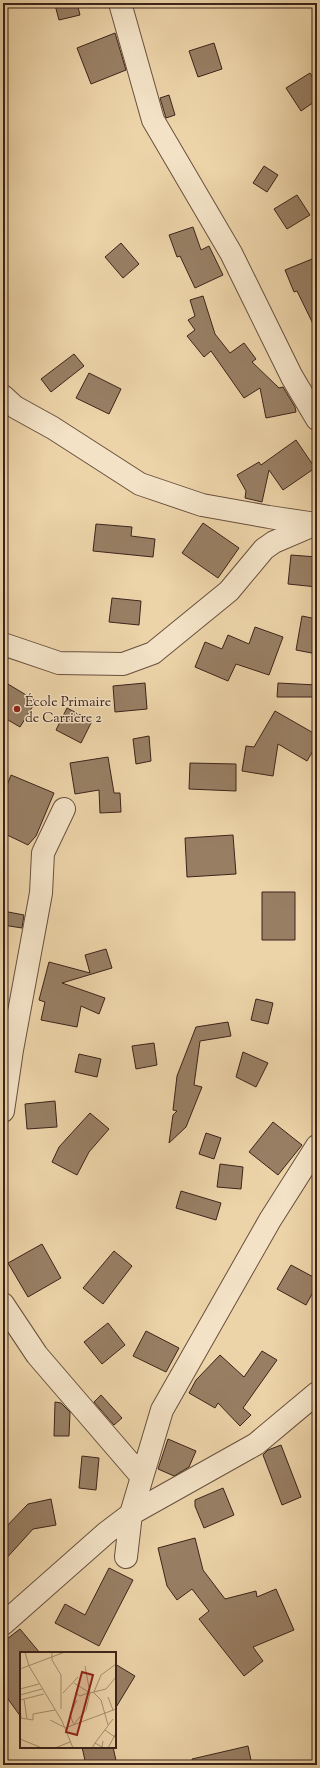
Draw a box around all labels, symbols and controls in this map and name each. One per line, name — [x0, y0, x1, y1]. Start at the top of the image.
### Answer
place label: École Primaire de Carrière 2 — [25, 693, 111, 729]
marker: École Primaire de Carrière 2 — [12, 704, 22, 714]
inset map — [20, 1652, 116, 1748]

